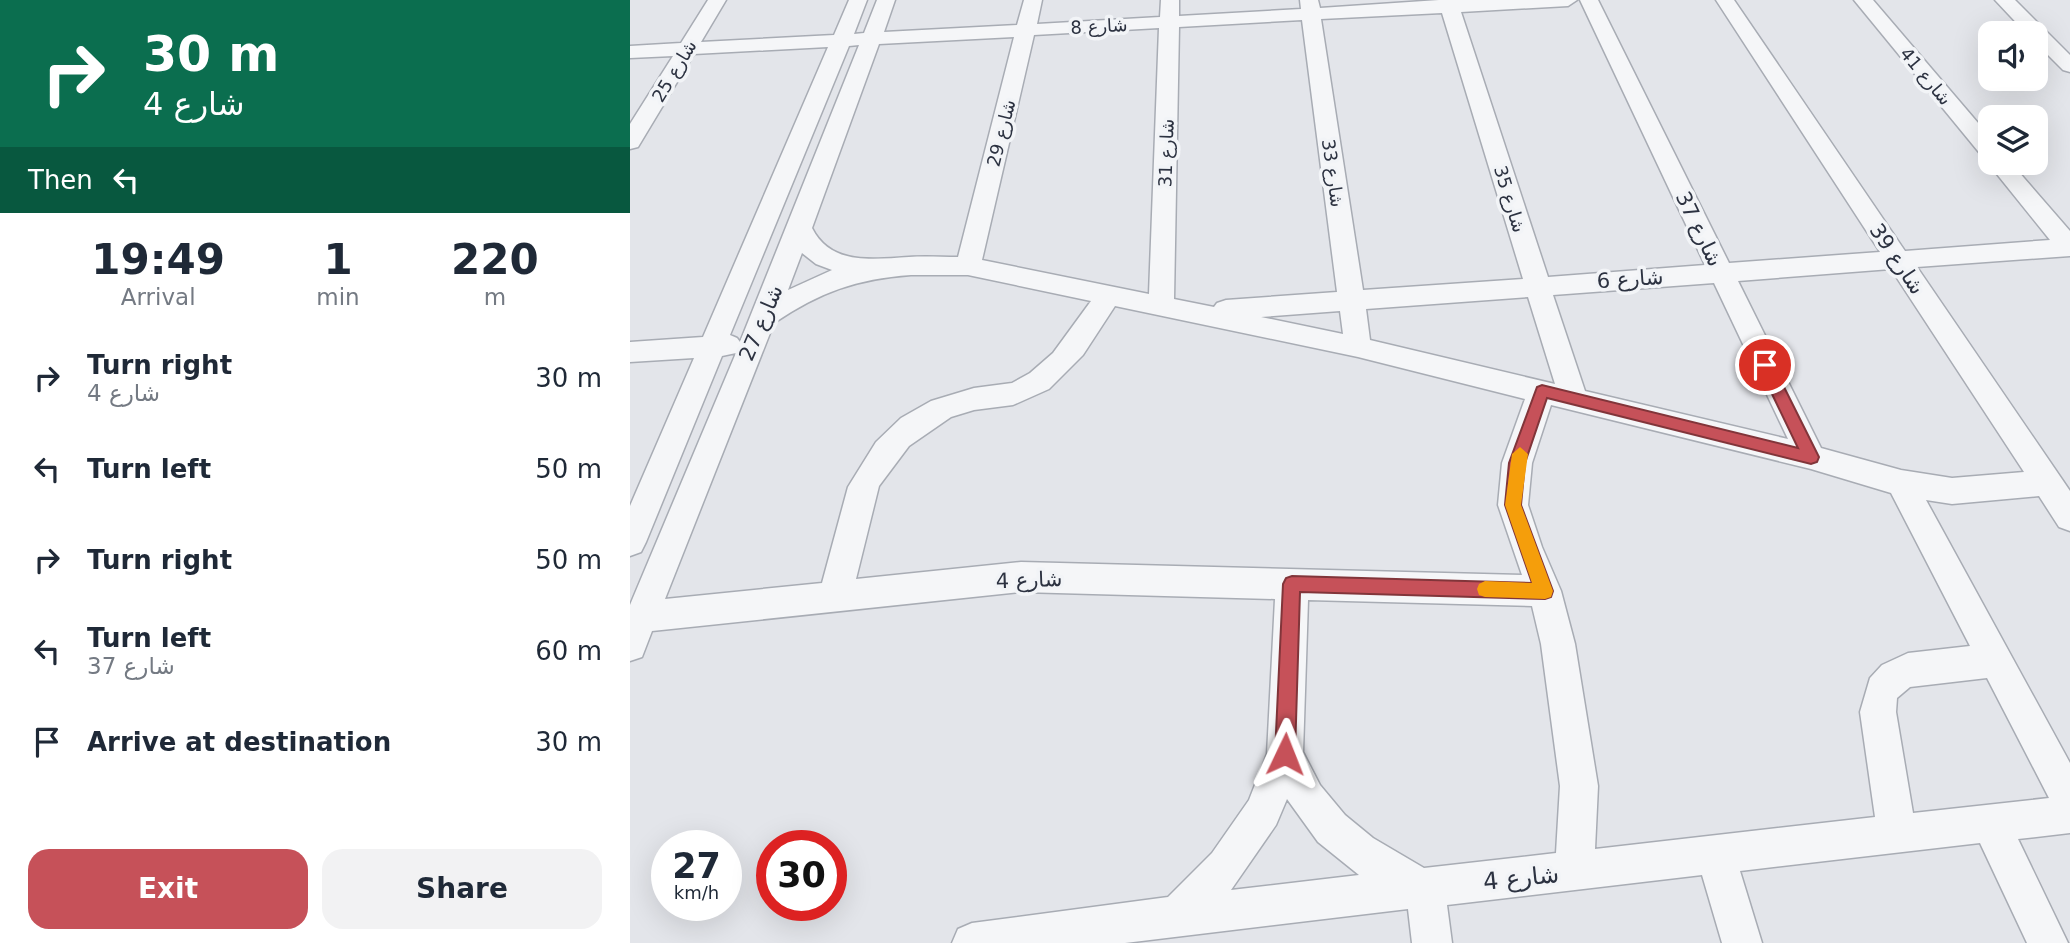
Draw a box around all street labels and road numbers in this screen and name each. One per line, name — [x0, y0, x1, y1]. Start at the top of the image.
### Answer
street label: شارع 8 — [1070, 14, 1128, 39]
street label: شارع 25 — [647, 36, 702, 106]
street label: شارع 41 — [1895, 43, 1956, 110]
street label: شارع 29 — [983, 97, 1020, 169]
street label: شارع 31 — [1154, 118, 1179, 188]
street label: شارع 33 — [1317, 138, 1348, 209]
street label: شارع 35 — [1489, 163, 1530, 235]
street label: شارع 37 — [1671, 188, 1727, 270]
street label: شارع 39 — [1865, 219, 1929, 299]
street label: شارع 6 — [1596, 265, 1664, 293]
street label: شارع 27 — [734, 281, 788, 365]
street label: شارع 4 — [995, 567, 1063, 593]
street label: شارع 4 — [1482, 860, 1560, 896]

